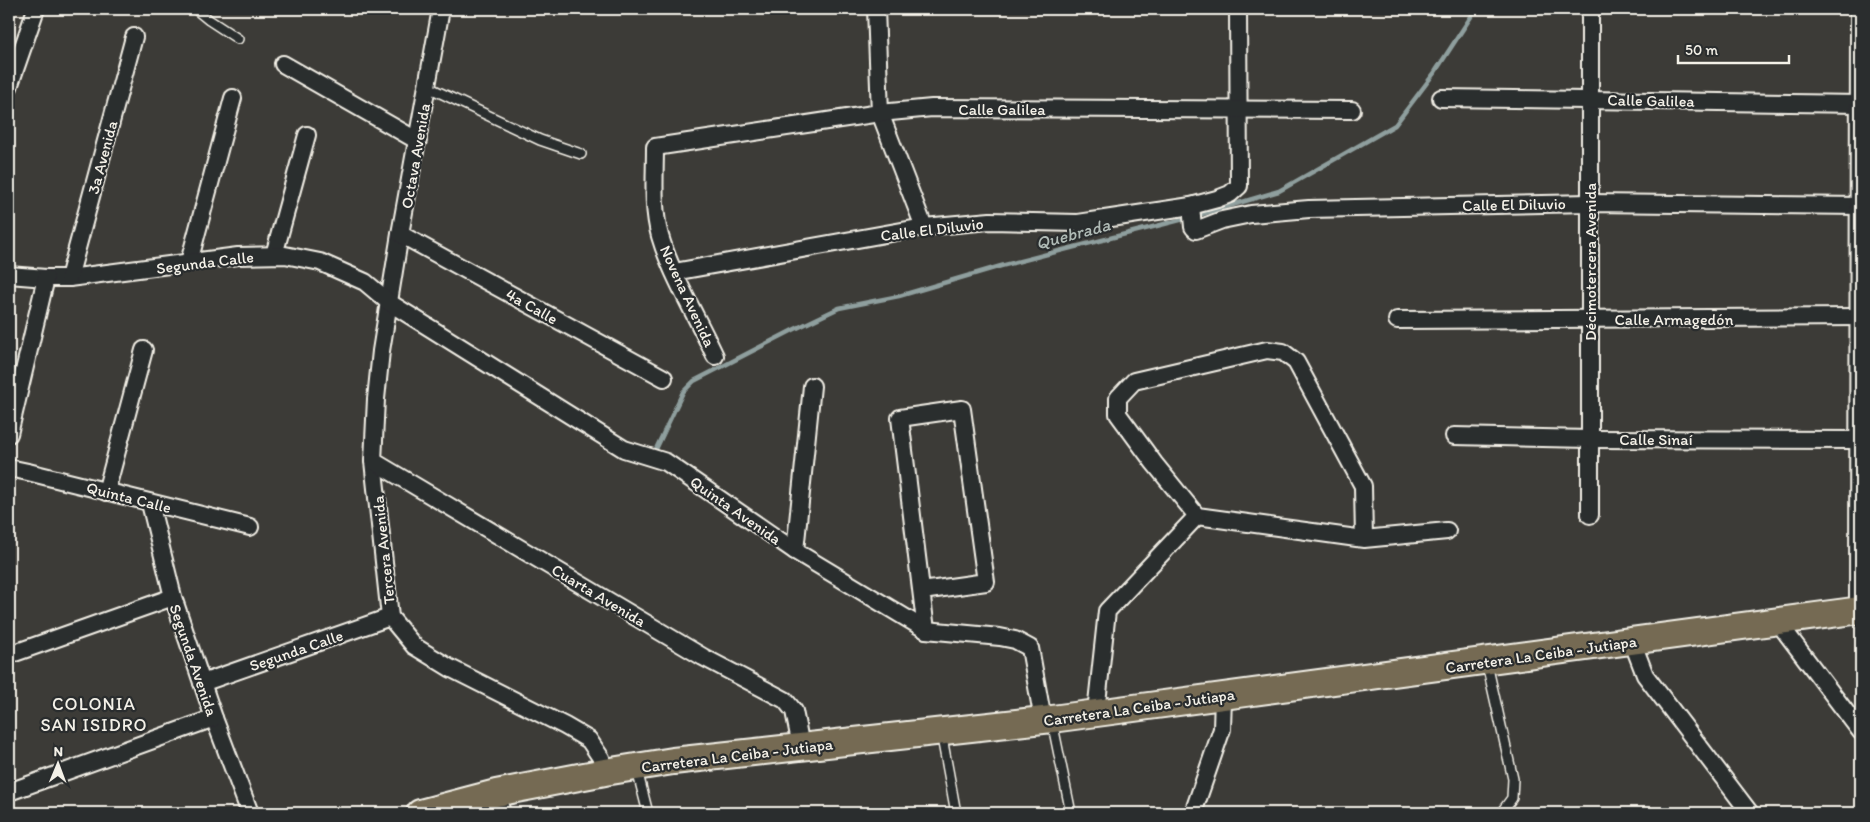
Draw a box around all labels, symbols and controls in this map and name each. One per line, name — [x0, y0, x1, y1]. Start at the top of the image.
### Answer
scale bar — [1678, 32, 1789, 64]
text: 50 m — [1685, 41, 1718, 59]
street label: Calle Galilea — [1607, 90, 1695, 111]
street label: Calle Galilea — [958, 100, 1046, 119]
street label: Octava Avenida — [397, 102, 434, 210]
street label: 3a Avenida — [84, 118, 122, 196]
street label: Décimotercera Avenida — [1581, 183, 1600, 341]
street label: Calle El Diluvio — [1462, 194, 1566, 215]
water label: Quebrada — [1033, 213, 1113, 254]
street label: Calle El Diluvio — [880, 214, 985, 245]
street label: Novena Avenida — [656, 242, 720, 351]
street label: Segunda Calle — [155, 247, 255, 278]
street label: 4a Calle — [502, 284, 561, 329]
street label: Calle Armagedón — [1615, 310, 1733, 329]
street label: Calle Sinaí — [1619, 430, 1693, 449]
street label: Quinta Avenida — [687, 472, 785, 549]
street label: Quinta Calle — [84, 478, 173, 517]
street label: Tercera Avenida — [368, 494, 399, 605]
street label: Cuarta Avenida — [548, 560, 650, 631]
street label: Segunda Avenida — [165, 602, 222, 719]
street label: Segunda Calle — [247, 626, 346, 675]
street label: Carretera La Ceiba - Jutiapa — [1444, 632, 1639, 677]
street label: Carretera La Ceiba - Jutiapa — [1042, 685, 1237, 730]
district label: COLONIA SAN ISIDRO — [40, 693, 148, 736]
street label: Carretera La Ceiba - Jutiapa — [640, 734, 835, 777]
north arrow — [32, 740, 82, 790]
text: N — [53, 743, 63, 760]

